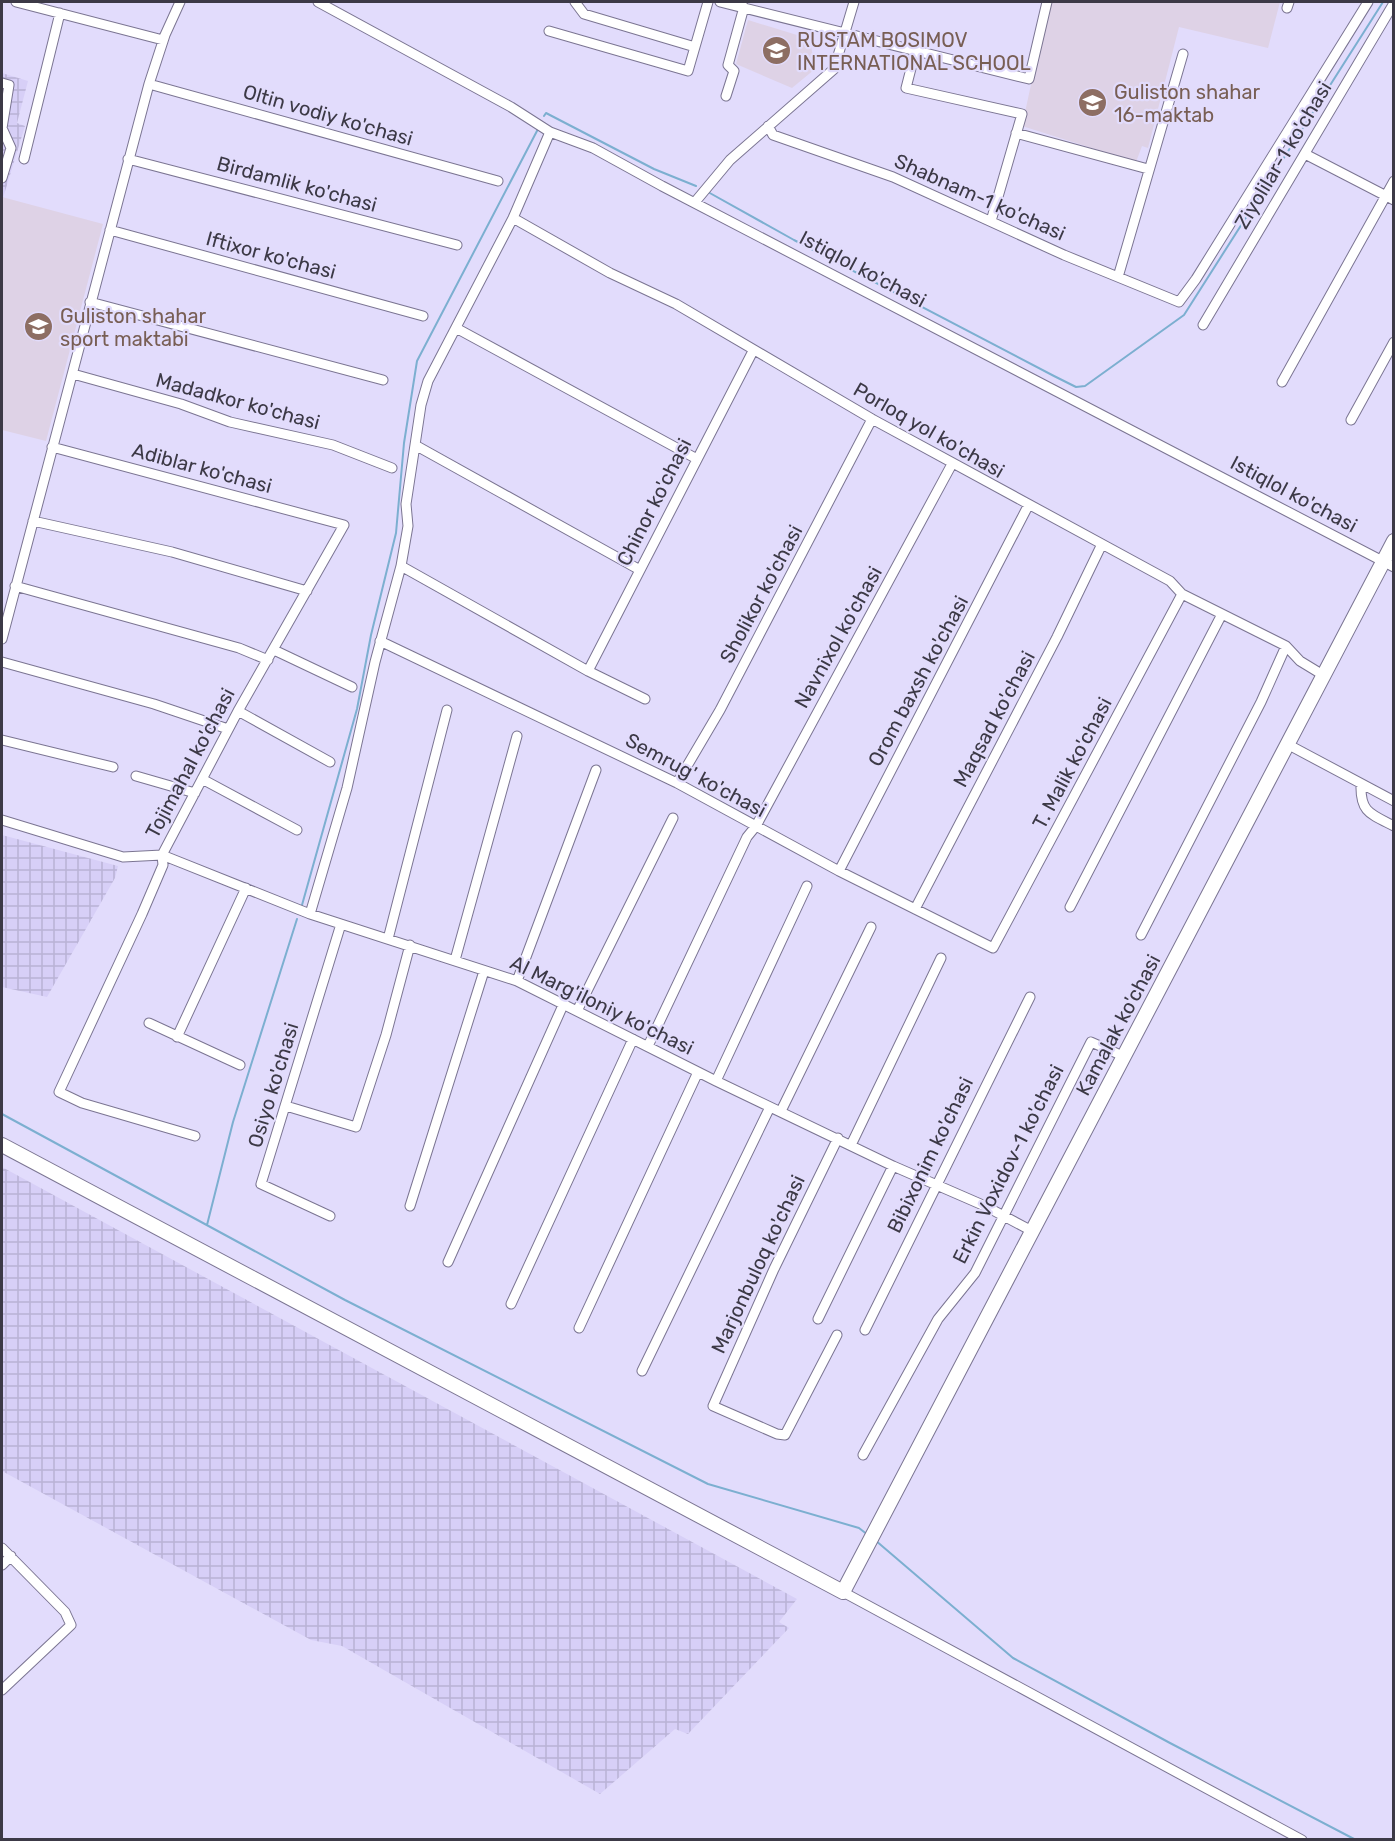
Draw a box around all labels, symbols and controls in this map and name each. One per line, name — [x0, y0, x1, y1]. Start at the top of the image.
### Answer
place label: RUSTAM BOSIMOV INTERNATIONAL SCHOOL — [797, 28, 1031, 75]
school or university icon: RUSTAM BOSIMOV INTERNATIONAL SCHOOL — [760, 35, 792, 67]
street label: Ziyolilar-1 ko'chasi — [1230, 77, 1336, 233]
street label: Oltin vodiy ko'chasi — [240, 79, 416, 151]
place label: Guliston shahar 16-maktab — [1114, 80, 1261, 127]
school or university icon: Guliston shahar 16-maktab — [1077, 87, 1109, 119]
street label: Shabnam-1 ko'chasi — [891, 148, 1069, 246]
street label: Birdamlik ko'chasi — [214, 151, 380, 217]
street label: Iftixor ko'chasi — [203, 226, 339, 284]
street label: Istiqlol ko'chasi — [796, 226, 930, 312]
place label: Guliston shahar sport maktabi — [60, 304, 207, 351]
school or university icon: Guliston shahar sport maktabi — [23, 311, 55, 343]
street label: Madadkor ko'chasi — [153, 368, 323, 434]
street label: Porloq yol ko'chasi — [849, 377, 1009, 483]
street label: Chinor ko'chasi — [612, 434, 696, 570]
street label: Adiblar ko'chasi — [130, 438, 274, 498]
street label: Istiqlol ko'chasi — [1227, 451, 1361, 537]
street label: Sholikor ko'chasi — [715, 521, 807, 667]
street label: Navnixol ko'chasi — [789, 562, 887, 712]
street label: Orom baxsh ko'chasi — [863, 592, 973, 770]
street label: Maqsad ko'chasi — [948, 647, 1040, 791]
street label: Tojimahal ko'chasi — [140, 684, 240, 842]
street label: T. Malik ko'chasi — [1027, 693, 1117, 833]
street label: Semrug' ko'chasi — [622, 728, 770, 822]
street label: Al Marg'iloniy ko'chasi — [506, 950, 698, 1060]
street label: Kamalak ko'chasi — [1071, 950, 1165, 1100]
street label: Osiyo ko'chasi — [243, 1020, 303, 1150]
street label: Erkin Voxidov-1 ko'chasi — [947, 1060, 1069, 1268]
street label: Bibixonim ko'chasi — [882, 1073, 978, 1237]
street label: Marjonbuloq ko'chasi — [706, 1171, 810, 1357]

